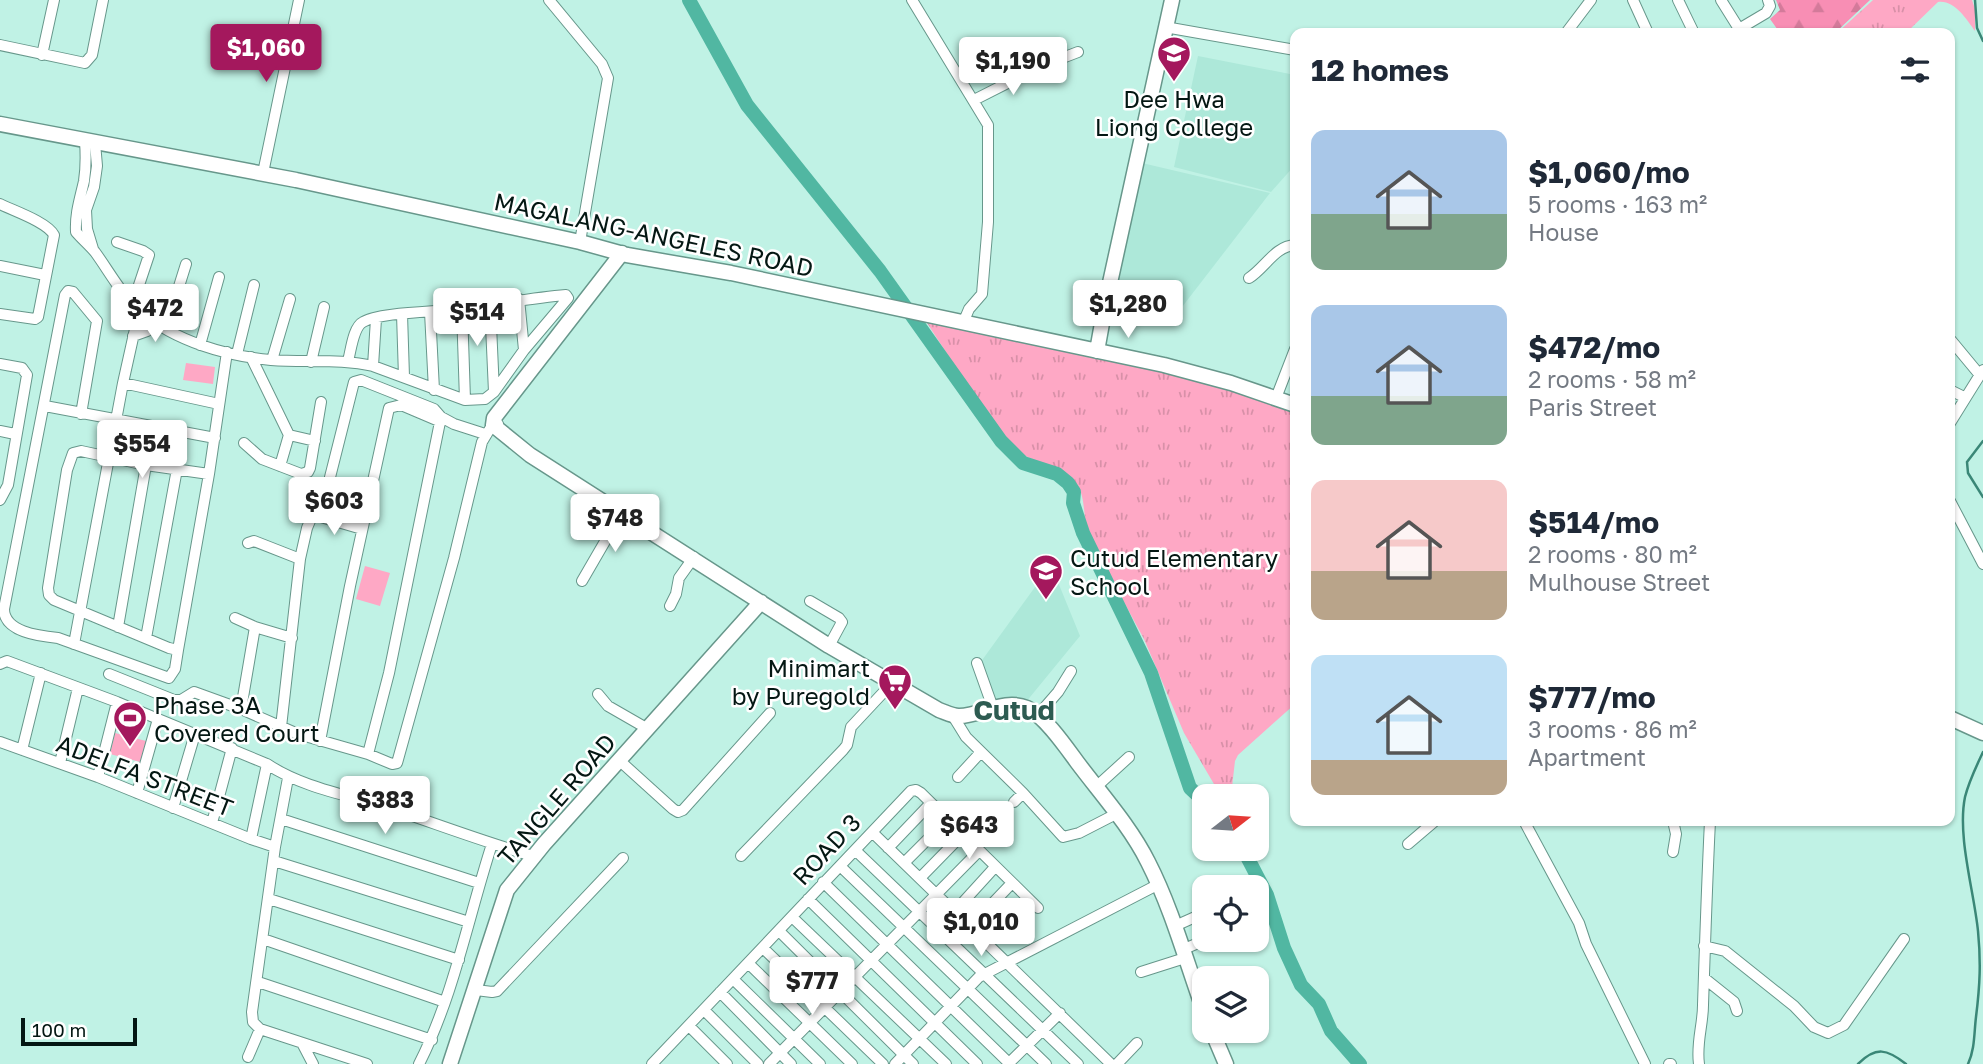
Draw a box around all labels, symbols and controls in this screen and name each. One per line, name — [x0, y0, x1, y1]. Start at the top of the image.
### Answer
pin: $1,060 — [209, 24, 323, 84]
text: $1,060 — [226, 33, 306, 61]
school or university icon: Dee Hwa Liong College — [1155, 34, 1193, 83]
pin: $1,190 — [956, 38, 1070, 97]
text: $1,190 — [975, 46, 1051, 74]
icon: filters — [1896, 51, 1934, 89]
text: 12 homes — [1311, 52, 1449, 88]
place label: Dee Hwa Liong College — [1095, 84, 1253, 141]
text: $1,060/mo — [1528, 154, 1690, 190]
icon: home — [1367, 158, 1451, 242]
street label: MAGALANG-ANGELES ROAD — [492, 186, 816, 282]
text: 5 rooms · 163 m² — [1528, 190, 1707, 218]
text: House — [1528, 218, 1599, 246]
pin: $1,280 — [1071, 280, 1185, 340]
pin: $472 — [114, 284, 196, 344]
pin: $514 — [436, 288, 518, 348]
text: $1,280 — [1089, 289, 1167, 317]
text: $472 — [127, 293, 183, 321]
text: $514 — [449, 297, 505, 325]
text: $472/mo — [1528, 329, 1660, 365]
icon: home — [1367, 333, 1451, 417]
text: 2 rooms · 58 m² — [1528, 365, 1696, 393]
text: Paris Street — [1528, 393, 1657, 421]
pin: $554 — [101, 420, 183, 480]
text: $554 — [113, 429, 171, 457]
pin: $603 — [293, 477, 375, 537]
text: $603 — [305, 486, 364, 514]
pin: $748 — [574, 494, 656, 554]
text: $748 — [586, 503, 644, 531]
text: $514/mo — [1528, 504, 1659, 540]
icon: home — [1367, 508, 1451, 592]
text: 2 rooms · 80 m² — [1528, 540, 1697, 568]
place label: Cutud Elementary School — [1070, 543, 1278, 600]
school or university icon: Cutud Elementary School — [1027, 552, 1065, 601]
text: Mulhouse Street — [1528, 568, 1710, 596]
place label: Minimart by Puregold — [732, 653, 870, 710]
supermarket icon: Minimart by Puregold — [876, 662, 914, 711]
text: $777/mo — [1528, 679, 1656, 715]
icon: home — [1367, 683, 1451, 767]
place label: Phase 3A Covered Court — [154, 690, 320, 747]
district label: Cutud — [973, 693, 1055, 726]
sports icon: Phase 3A Covered Court — [111, 699, 149, 748]
text: 3 rooms · 86 m² — [1528, 715, 1697, 743]
street label: TANGLE ROAD — [491, 727, 621, 871]
street label: ADELFA STREET — [53, 728, 238, 822]
text: Apartment — [1528, 743, 1646, 771]
pin: $383 — [344, 776, 426, 836]
north arrow — [1192, 784, 1269, 861]
map controls — [1192, 784, 1269, 1043]
text: $383 — [356, 785, 414, 813]
pin: $643 — [928, 802, 1010, 861]
street label: ROAD 3 — [786, 807, 866, 891]
text: $643 — [940, 810, 998, 838]
button: locate — [1192, 875, 1269, 952]
pin: $1,010 — [924, 898, 1038, 958]
text: $1,010 — [943, 907, 1019, 935]
pin: $777 — [771, 958, 853, 1017]
text: $777 — [785, 966, 839, 994]
button: layers — [1192, 966, 1269, 1043]
scale bar — [21, 1015, 136, 1047]
text: 100 m — [32, 1018, 86, 1041]

